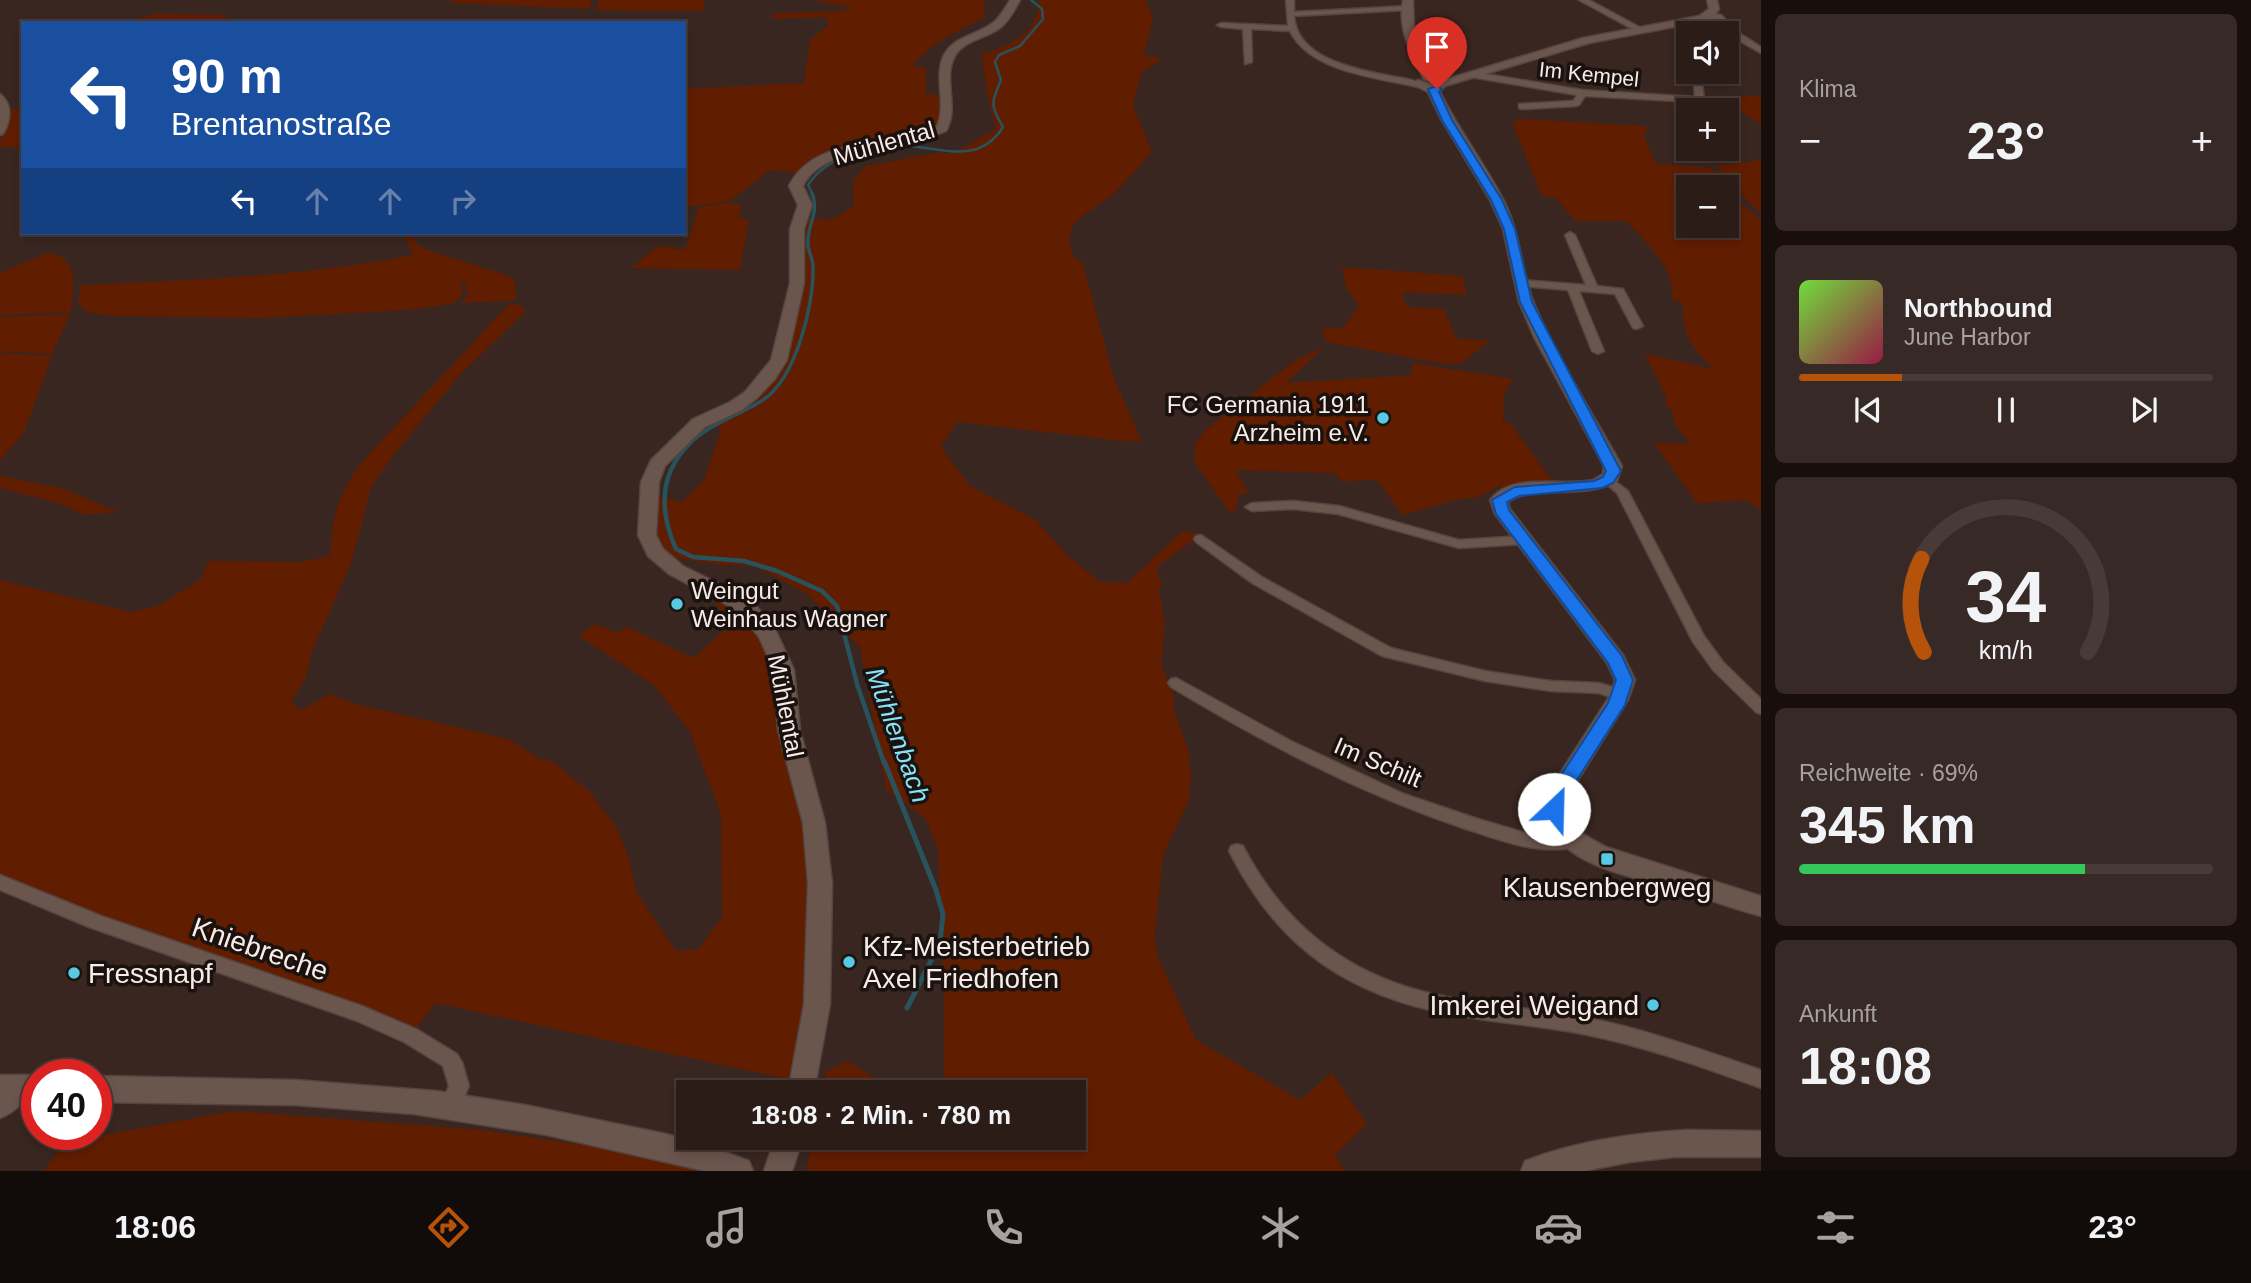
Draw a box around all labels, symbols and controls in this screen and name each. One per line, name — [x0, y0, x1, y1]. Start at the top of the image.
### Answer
pin — [1407, 17, 1467, 89]
map controls — [1676, 21, 1739, 238]
button: sound — [1676, 21, 1739, 84]
icon: arrive — [1418, 28, 1456, 66]
icon: left — [56, 49, 147, 140]
text: 90 m — [171, 49, 283, 103]
street label: Im Kempel — [1538, 57, 1640, 91]
text: Klima — [1799, 76, 1857, 102]
button: + — [1676, 98, 1739, 161]
text: Brentanostraße — [171, 106, 392, 142]
text: 23° — [1967, 112, 2045, 170]
street label: Mühlental — [830, 116, 938, 170]
text: − — [1799, 120, 1821, 162]
text: + — [2191, 120, 2213, 162]
button: − — [1676, 175, 1739, 238]
icon: left — [225, 182, 263, 220]
icon: ahead — [298, 182, 336, 220]
icon: ahead — [371, 182, 409, 220]
icon: right — [444, 182, 482, 220]
text: Northbound — [1904, 293, 2053, 323]
text: June Harbor — [1904, 324, 2031, 350]
place label: FC Germania 1911 Arzheim e.V. — [1167, 391, 1369, 446]
icon: previous — [1849, 391, 1887, 429]
icon: pause — [1987, 391, 2025, 429]
icon: next — [2125, 391, 2163, 429]
marker: FC Germania 1911 Arzheim e.V. — [1375, 410, 1391, 426]
text: 34 — [1966, 556, 2047, 637]
place label: Weingut Weinhaus Wagner — [691, 577, 887, 632]
marker: Weingut Weinhaus Wagner — [669, 596, 685, 612]
text: km/h — [1979, 635, 2033, 663]
street label: Mühlental — [763, 652, 809, 760]
water label: Mühlenbach — [860, 663, 936, 807]
street label: Im Schilt — [1330, 732, 1426, 793]
text: Reichweite · 69% — [1799, 760, 1978, 786]
position arrow — [1517, 772, 1591, 846]
text: 345 km — [1799, 796, 1975, 854]
marker: Klausenbergweg — [1599, 851, 1615, 867]
place label: Klausenbergweg — [1503, 872, 1711, 903]
street label: Kniebreche — [188, 911, 332, 987]
place label: Kfz-Meisterbetrieb Axel Friedhofen — [863, 931, 1090, 994]
marker: Kfz-Meisterbetrieb Axel Friedhofen — [841, 954, 857, 970]
place label: Fressnapf — [88, 958, 213, 989]
marker: Fressnapf — [66, 965, 82, 981]
place label: Imkerei Weigand — [1429, 990, 1639, 1021]
marker: Imkerei Weigand — [1645, 997, 1661, 1013]
text: Ankunft — [1799, 1001, 1877, 1027]
text: 18:08 — [1799, 1037, 1932, 1095]
speed limit sign: 40 — [21, 1059, 112, 1150]
text: 18:08 · 2 Min. · 780 m — [751, 1100, 1011, 1130]
icon: directions — [424, 1203, 473, 1252]
icon: music — [702, 1203, 751, 1252]
icon: phone — [979, 1203, 1028, 1252]
icon: climate — [1256, 1203, 1305, 1252]
icon: car — [1534, 1203, 1583, 1252]
icon: filters — [1811, 1203, 1860, 1252]
text: 18:06 — [114, 1209, 196, 1245]
text: 23° — [2088, 1209, 2137, 1245]

